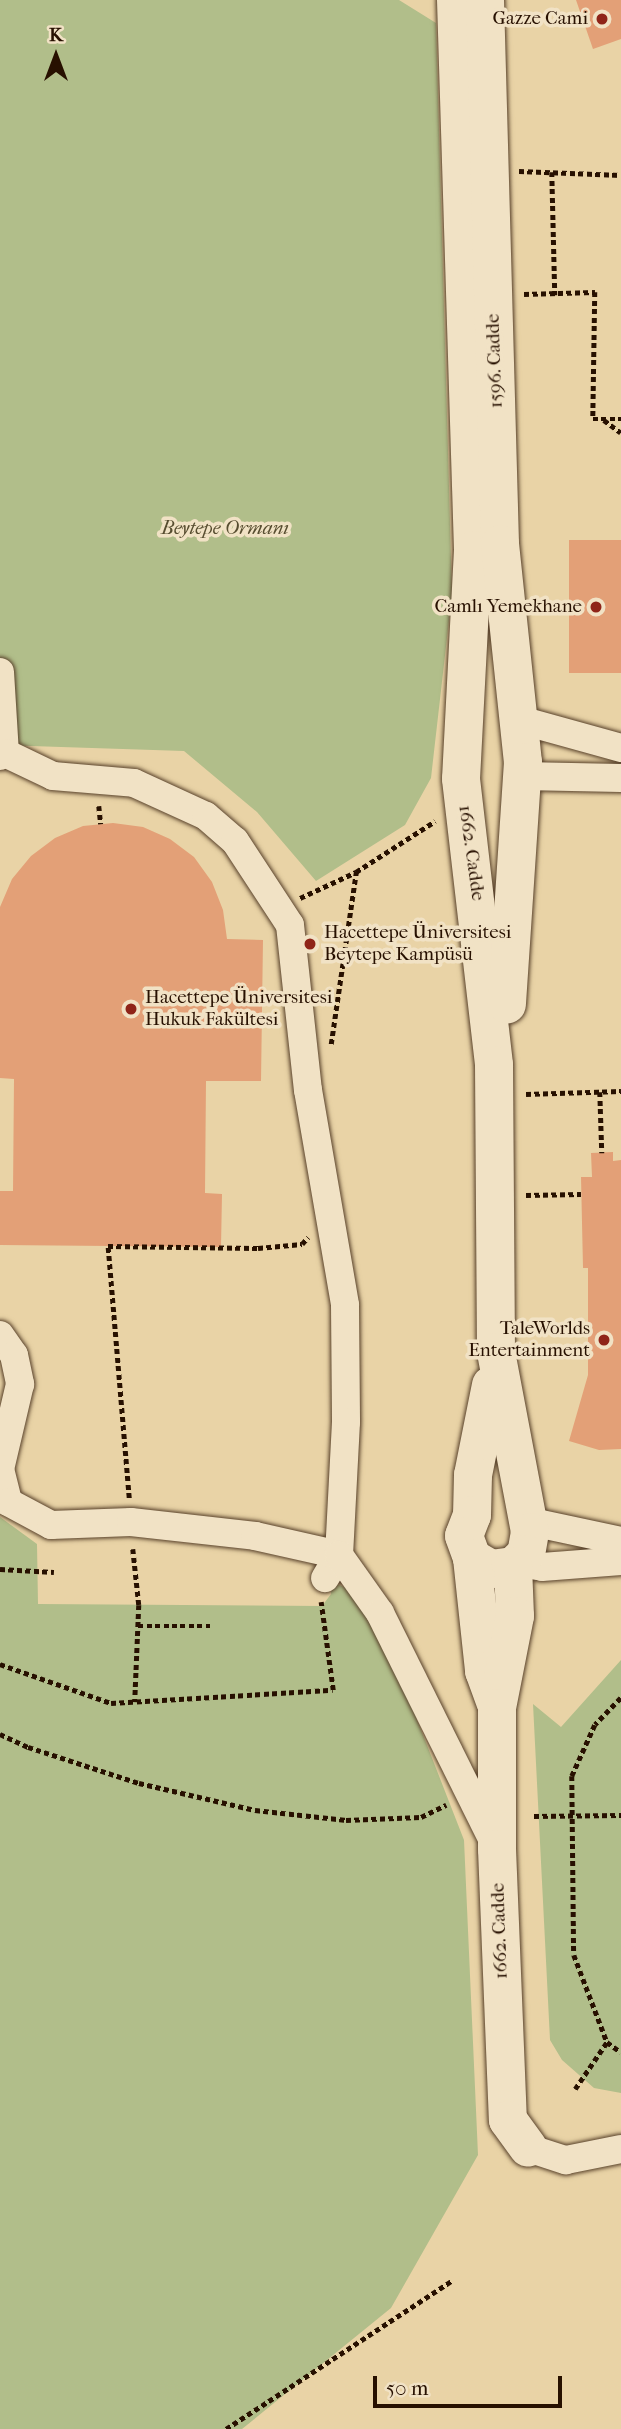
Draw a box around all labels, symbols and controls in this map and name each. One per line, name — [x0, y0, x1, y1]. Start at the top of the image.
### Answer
place label: Gazze Cami — [492, 8, 588, 30]
marker: Gazze Cami — [594, 11, 610, 27]
north arrow — [21, 21, 91, 91]
text: K — [49, 24, 63, 46]
street label: 1596. Cadde — [482, 313, 508, 409]
park label: Beytepe Ormanı — [161, 518, 289, 540]
place label: Camlı Yemekhane — [434, 596, 582, 618]
marker: Camlı Yemekhane — [588, 599, 604, 615]
street label: 1662. Cadde — [453, 804, 489, 902]
place label: Hacettepe Üniversitesi Beytepe Kampüsü — [324, 922, 511, 966]
marker: Hacettepe Üniversitesi Beytepe Kampüsü — [302, 936, 318, 952]
place label: Hacettepe Üniversitesi Hukuk Fakültesi — [145, 987, 332, 1031]
marker: Hacettepe Üniversitesi Hukuk Fakültesi — [123, 1001, 139, 1017]
place label: TaleWorlds Entertainment — [468, 1318, 590, 1362]
marker: TaleWorlds Entertainment — [596, 1332, 612, 1348]
street label: 1662. Cadde — [487, 1882, 513, 1980]
scale bar — [376, 2362, 565, 2406]
text: 50 m — [386, 2376, 429, 2400]

